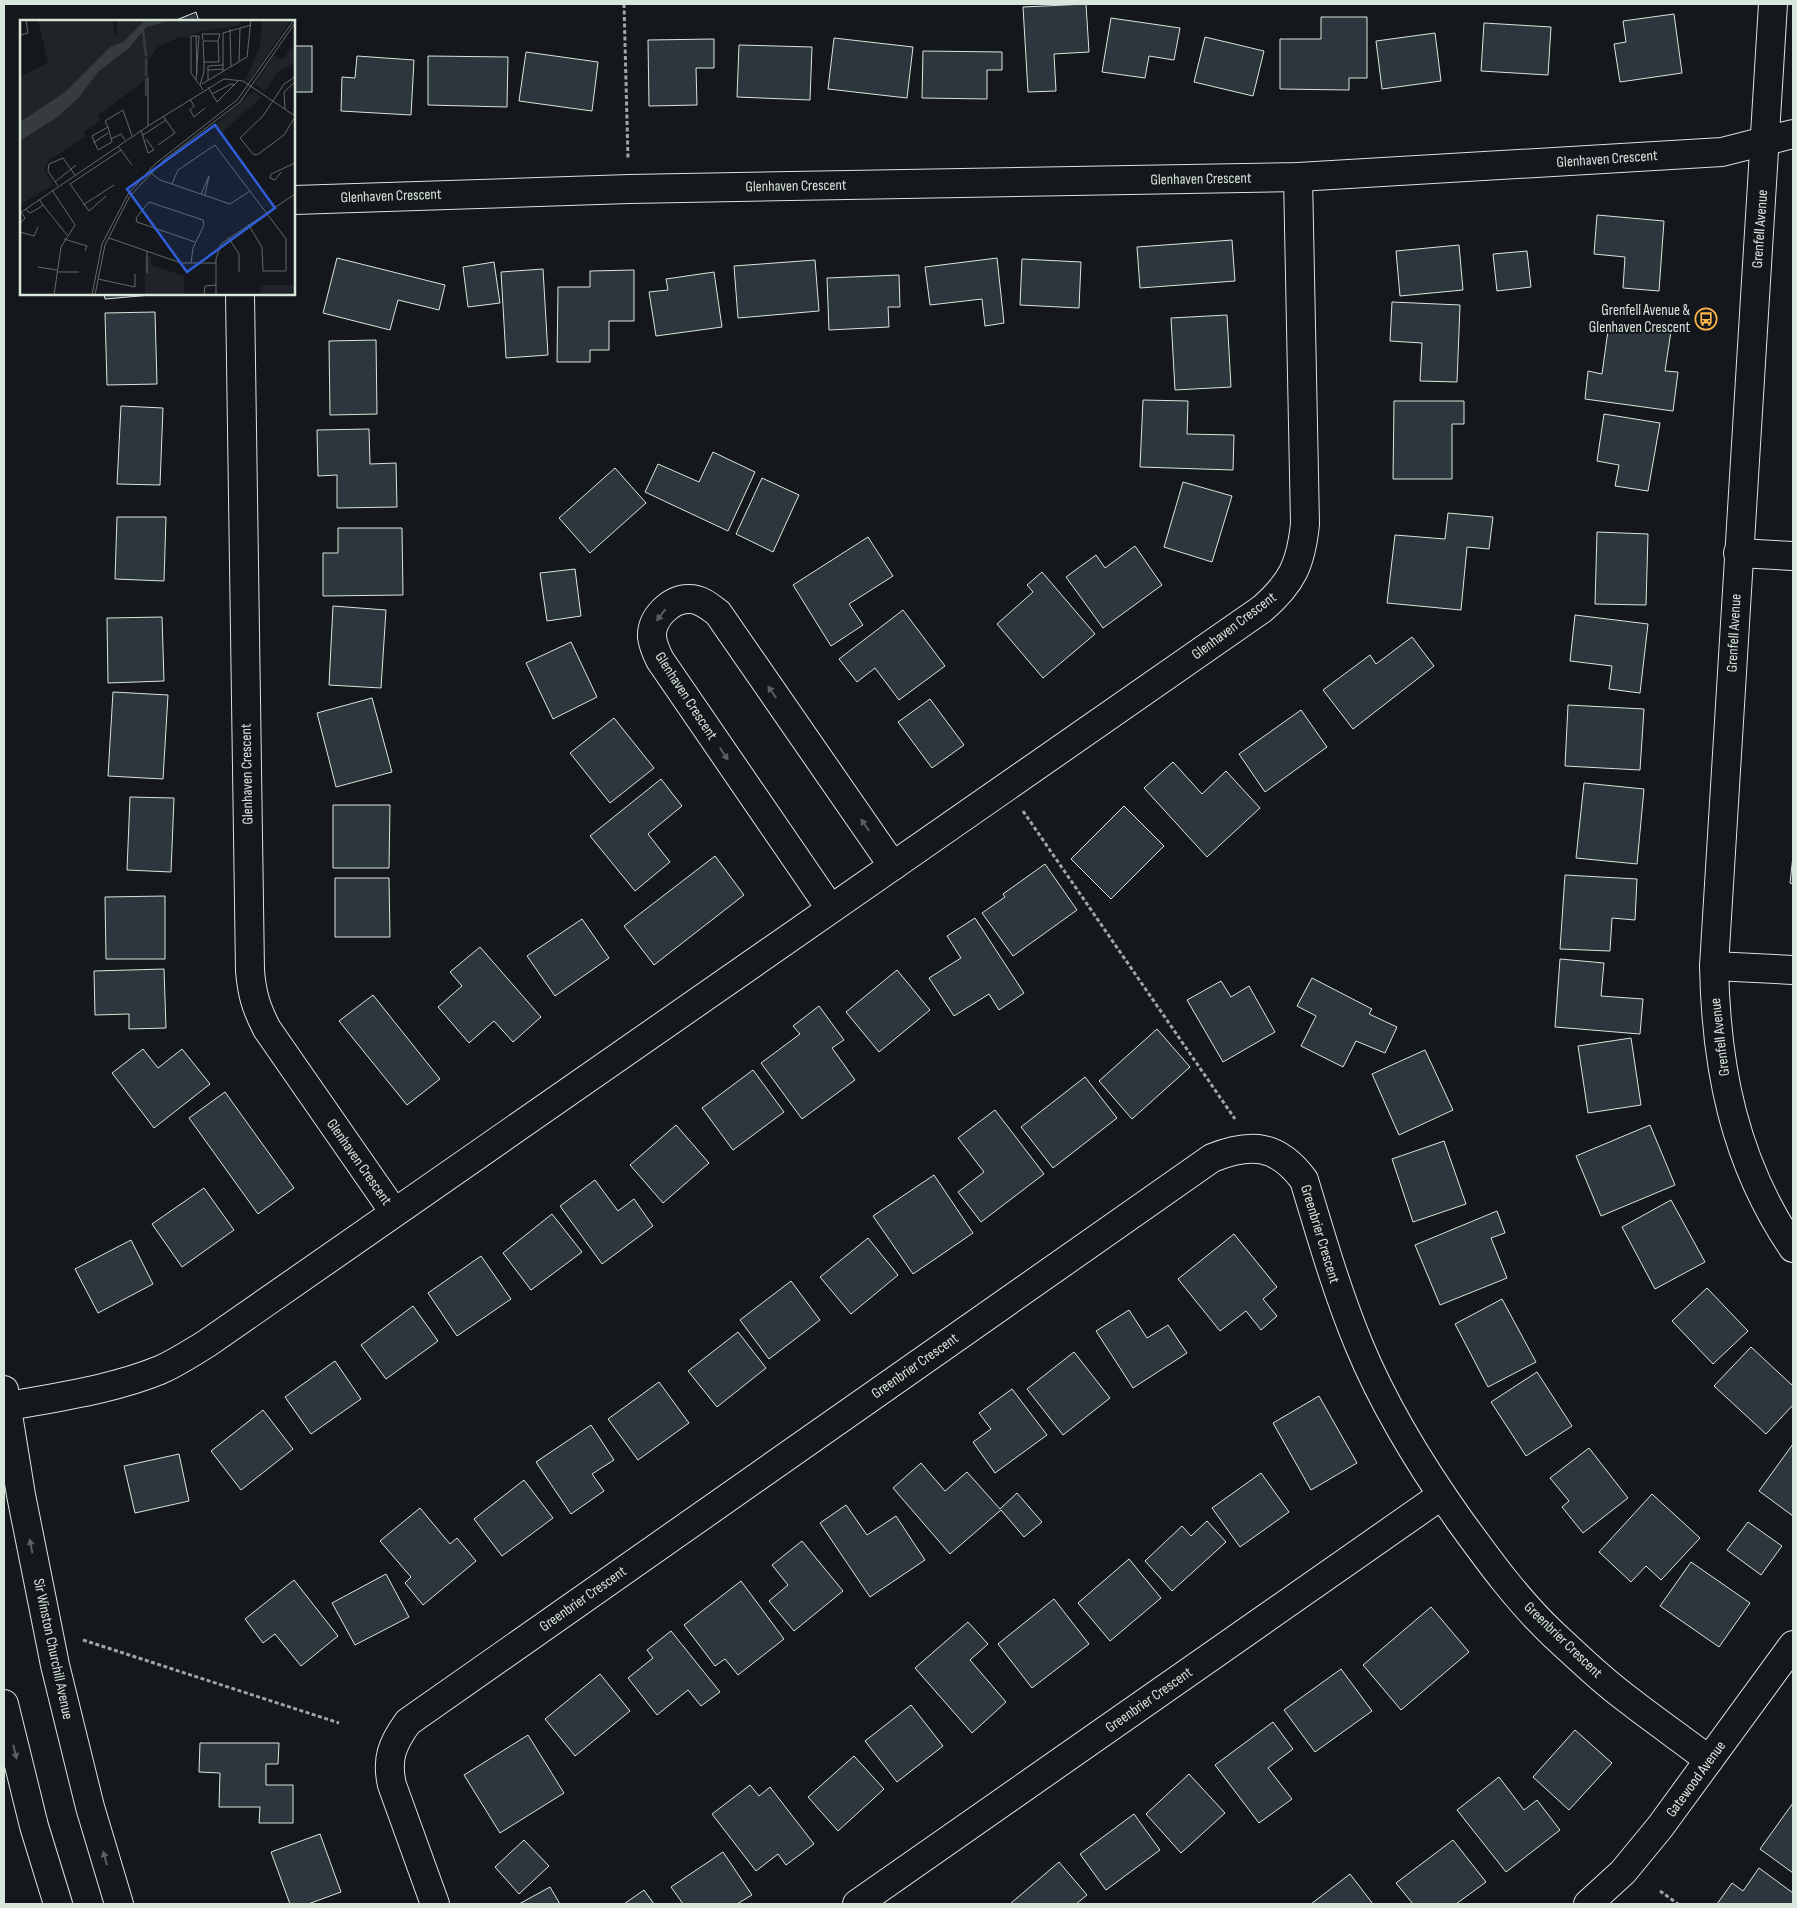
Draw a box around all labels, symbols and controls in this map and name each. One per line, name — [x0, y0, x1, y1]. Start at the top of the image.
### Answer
inset map — [20, 20, 295, 295]
street label: Glenhaven Crescent — [1556, 146, 1659, 172]
street label: Glenhaven Crescent — [1150, 169, 1252, 189]
street label: Glenhaven Crescent — [745, 176, 847, 196]
street label: Glenhaven Crescent — [340, 185, 442, 207]
street label: Grenfell Avenue — [1748, 189, 1772, 269]
place label: Grenfell Avenue & Glenhaven Crescent — [1589, 301, 1690, 337]
bus stop icon: Grenfell Avenue & Glenhaven Crescent — [1694, 307, 1718, 331]
street label: Glenhaven Crescent — [1188, 588, 1280, 664]
street label: Grenfell Avenue — [1722, 593, 1746, 673]
one-way arrow — [656, 608, 666, 622]
street label: Glenhaven Crescent — [650, 648, 722, 744]
one-way arrow — [767, 685, 777, 699]
street label: Glenhaven Crescent — [237, 723, 257, 825]
one-way arrow — [719, 747, 729, 761]
one-way arrow — [860, 819, 870, 832]
street label: Grenfell Avenue — [1706, 997, 1734, 1077]
street label: Glenhaven Crescent — [322, 1115, 396, 1209]
street label: Greenbrier Crescent — [1296, 1183, 1344, 1286]
street label: Greenbrier Crescent — [868, 1329, 963, 1403]
one-way arrow — [27, 1539, 35, 1554]
street label: Greenbrier Crescent — [536, 1562, 631, 1636]
street label: Sir Winston Churchill Avenue — [29, 1577, 77, 1721]
street label: Greenbrier Crescent — [1520, 1598, 1607, 1683]
street label: Greenbrier Crescent — [1102, 1663, 1197, 1737]
street label: Gatewood Avenue — [1662, 1737, 1730, 1821]
one-way arrow — [12, 1744, 20, 1759]
one-way arrow — [100, 1850, 108, 1865]

